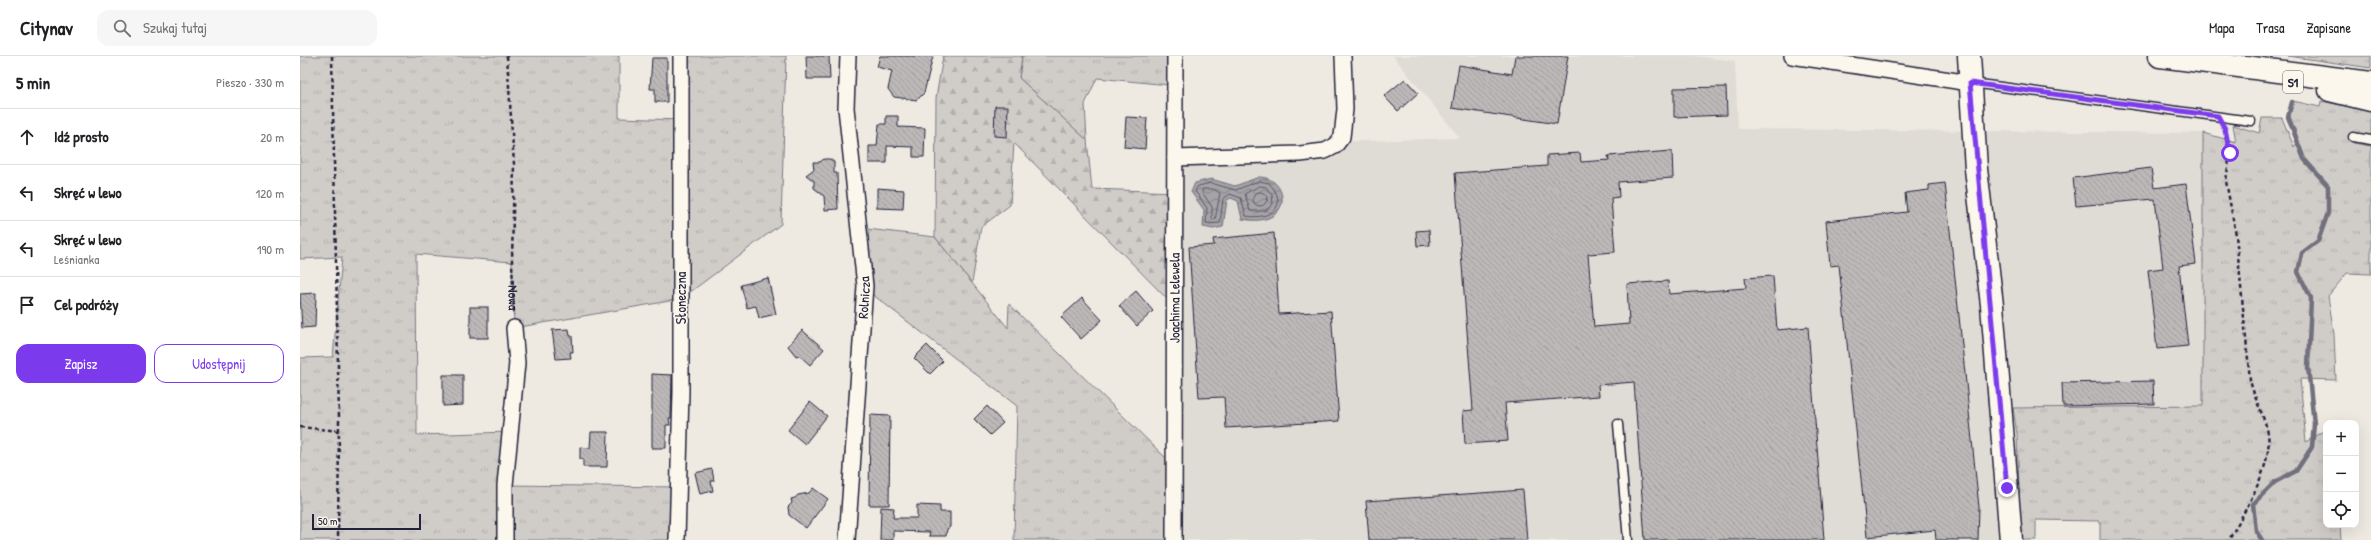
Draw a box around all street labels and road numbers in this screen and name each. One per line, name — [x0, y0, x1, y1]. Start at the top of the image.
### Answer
road number: S1 — [2283, 71, 2303, 93]
street label: Joachima Lelewela — [1164, 252, 1184, 343]
street label: Słoneczna — [671, 271, 690, 324]
street label: Rolnicza — [853, 275, 874, 319]
street label: Nowa — [504, 285, 524, 311]

